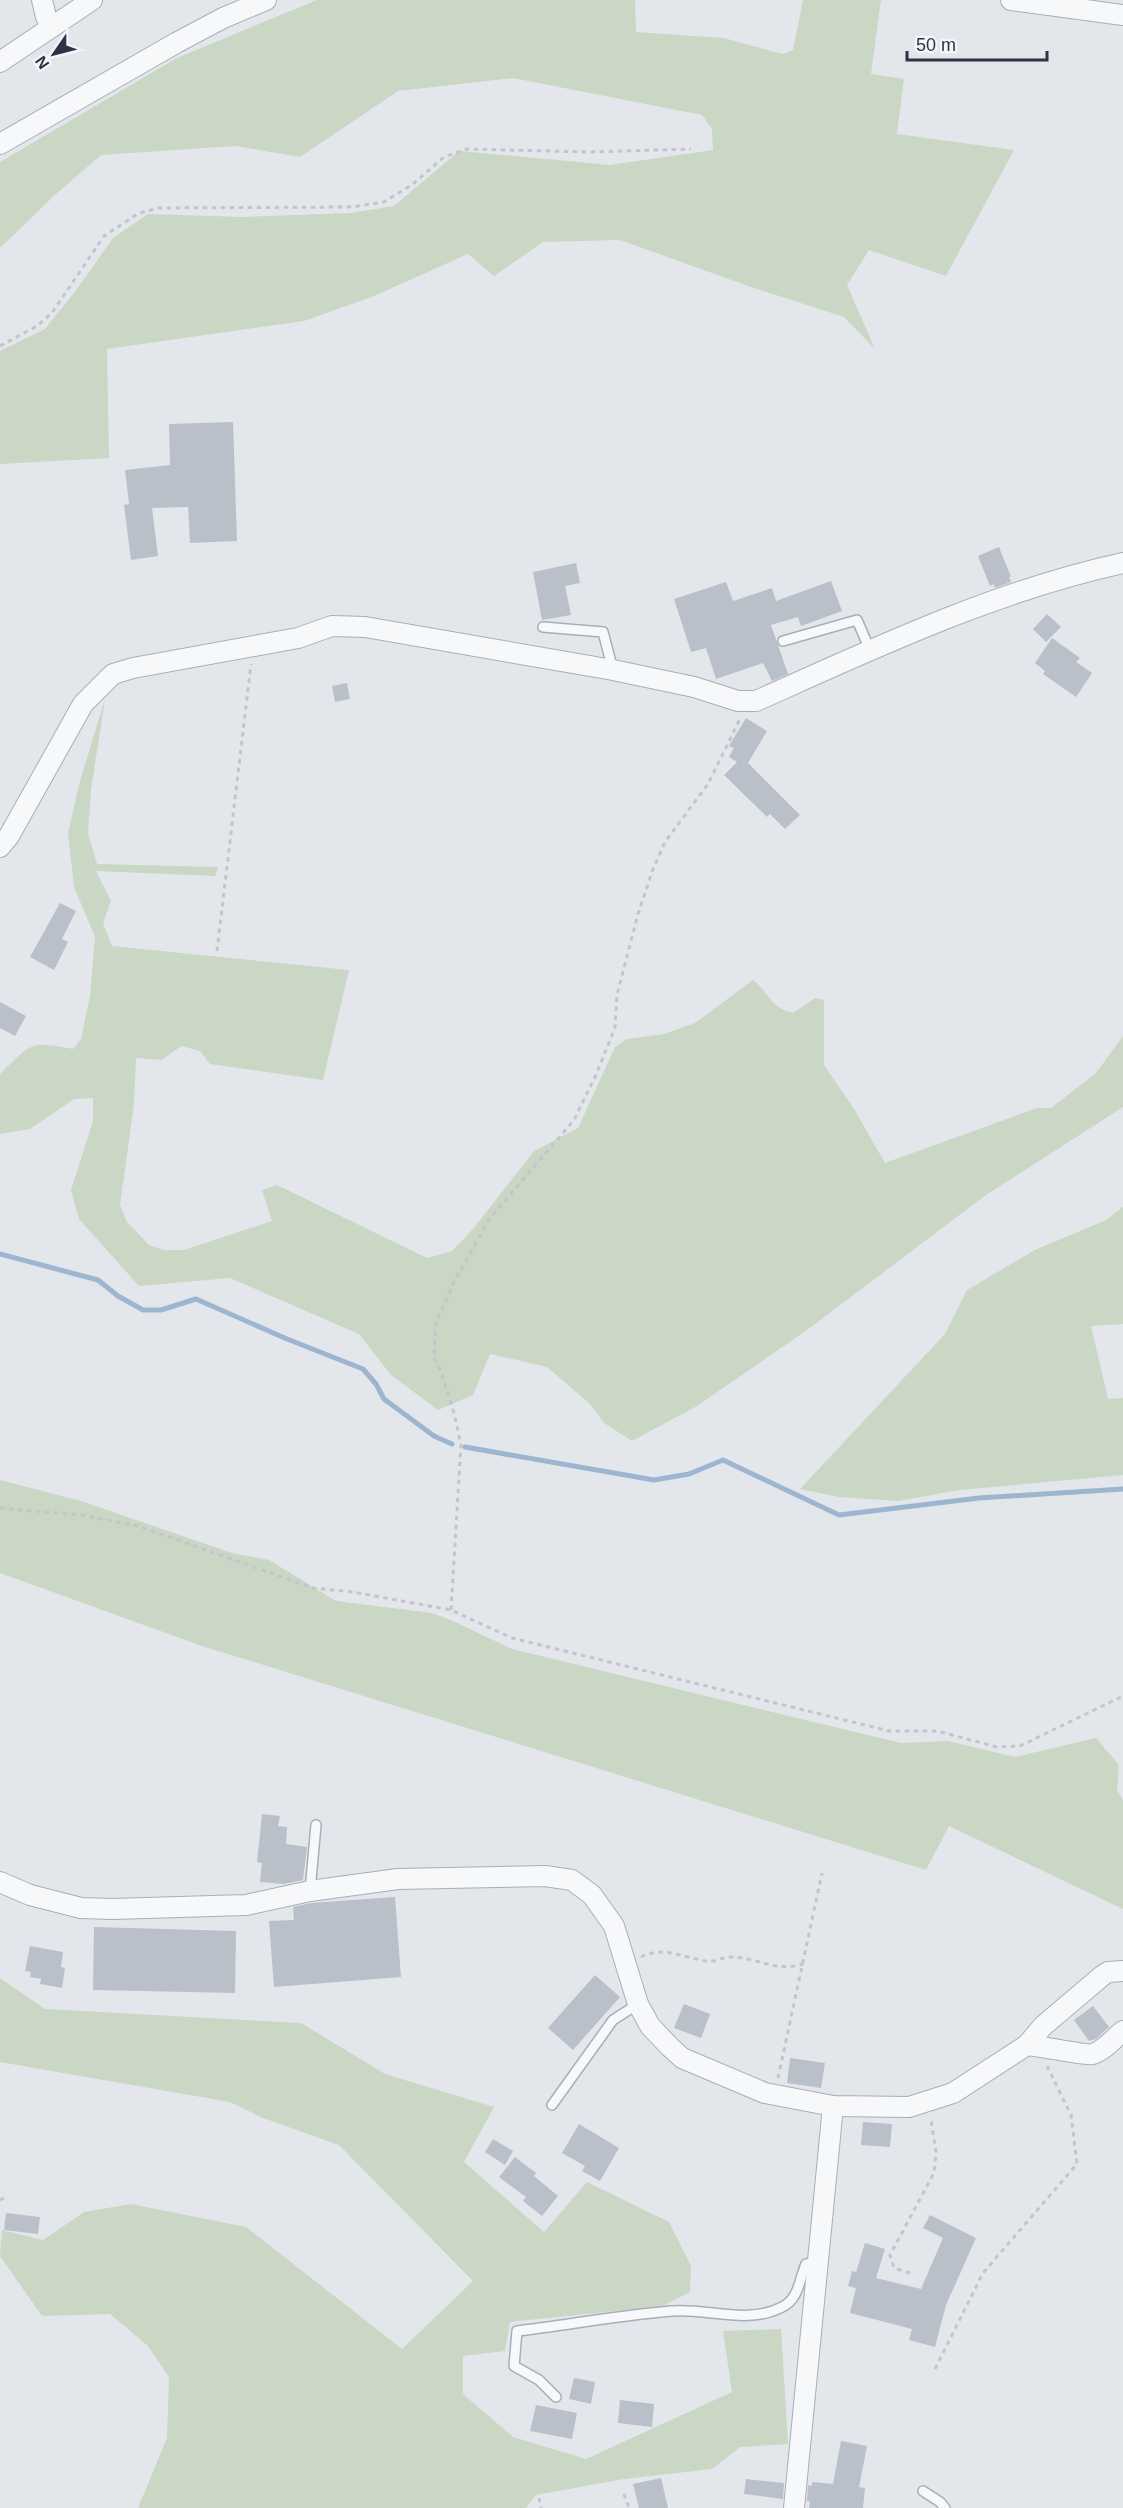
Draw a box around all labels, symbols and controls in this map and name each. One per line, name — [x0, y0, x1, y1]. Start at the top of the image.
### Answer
north arrow — [24, 24, 84, 84]
scale bar — [907, 24, 1046, 62]
text: 50 m — [916, 35, 956, 55]
text: N — [32, 53, 52, 72]

